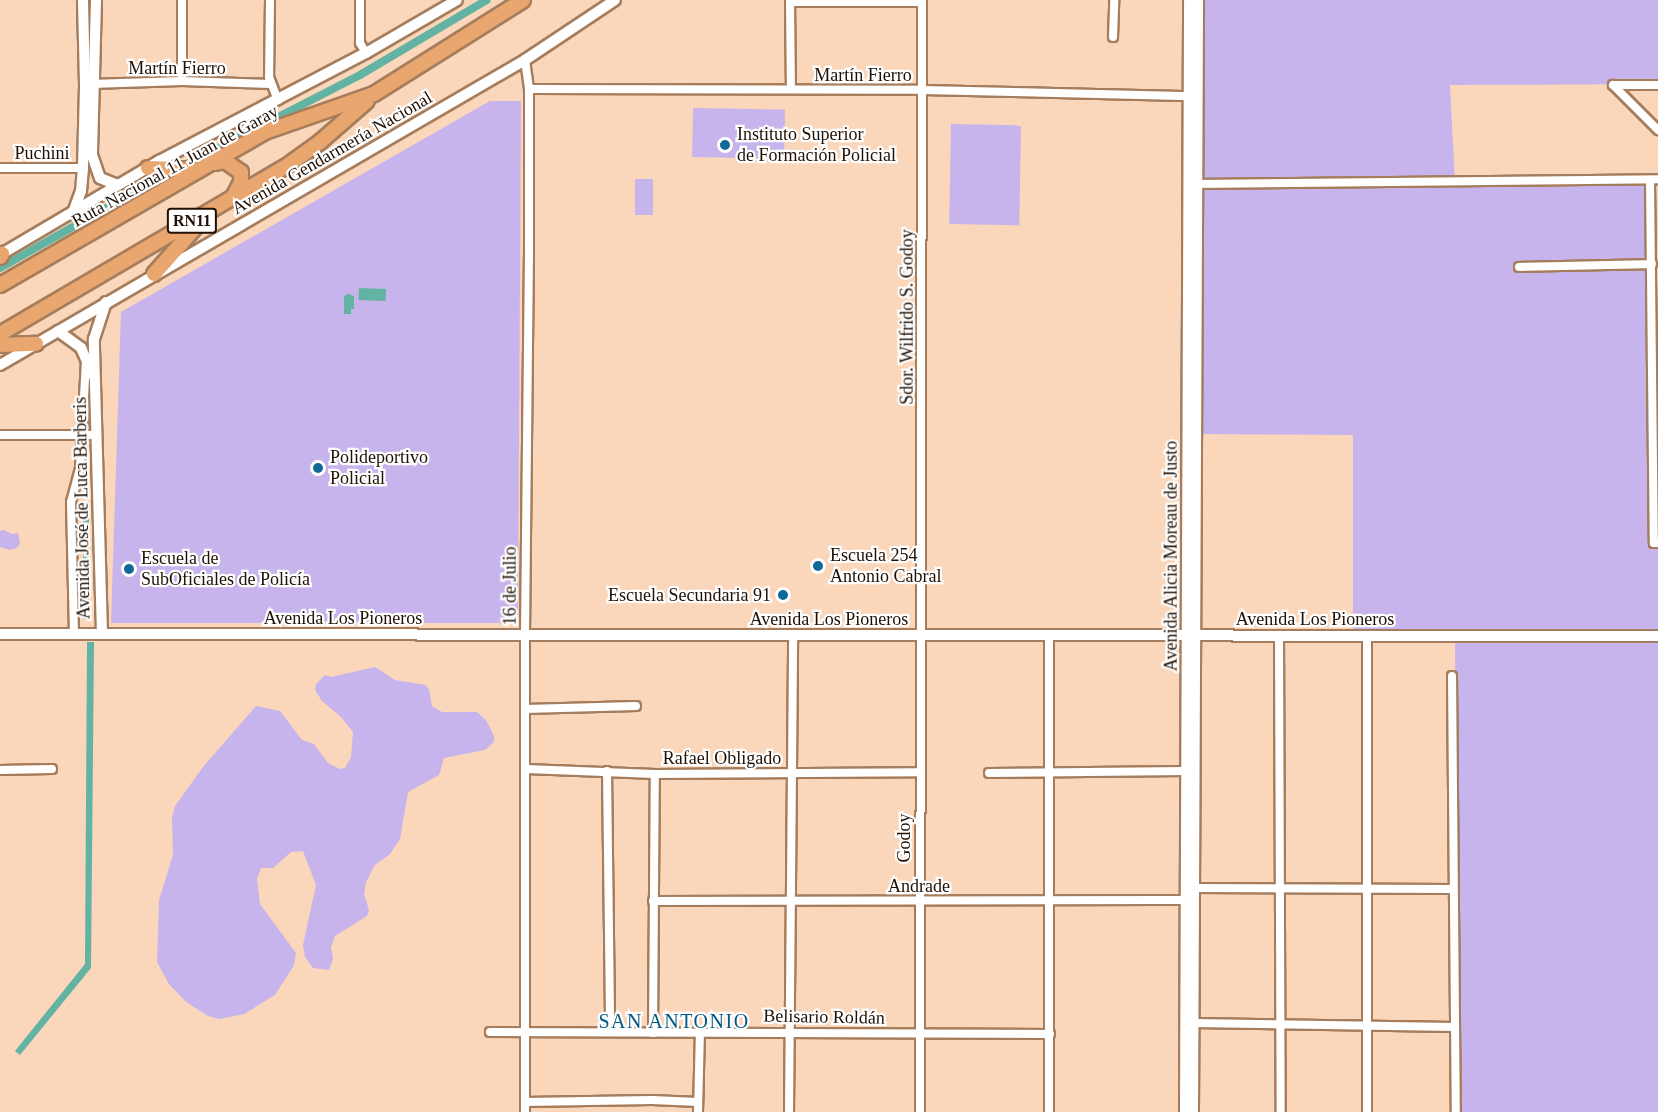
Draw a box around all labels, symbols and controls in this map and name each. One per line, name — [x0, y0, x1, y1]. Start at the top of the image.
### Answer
street label: Martín Fierro — [128, 57, 226, 79]
street label: Martín Fierro — [814, 64, 912, 86]
street label: Avenida Gendarmería Nacional — [228, 87, 436, 219]
street label: Ruta Nacional 11 Juan de Garay — [68, 100, 282, 232]
place label: Instituto Superior de Formación Policial — [737, 124, 896, 166]
marker: Instituto Superior de Formación Policial — [718, 138, 732, 152]
street label: Puchini — [14, 142, 70, 164]
road number: RN11 — [166, 208, 218, 234]
street label: Sdor. Wilfrido S. Godoy — [896, 229, 918, 405]
street label: Avenida José de Luca Barberis — [69, 397, 95, 619]
street label: Avenida Alicia Moreau de Justo — [1160, 440, 1182, 672]
place label: Polideportivo Policial — [330, 447, 428, 490]
marker: Polideportivo Policial — [311, 461, 325, 475]
place label: Escuela 254 Antonio Cabral — [830, 545, 941, 588]
street label: 16 de Julio — [499, 547, 521, 625]
place label: Escuela de SubOficiales de Policía — [141, 548, 310, 590]
marker: Escuela 254 Antonio Cabral — [811, 559, 825, 573]
marker: Escuela de SubOficiales de Policía — [122, 562, 136, 576]
place label: Escuela Secundaria 91 — [608, 584, 771, 606]
marker: Escuela Secundaria 91 — [776, 588, 790, 602]
street label: Avenida Los Pioneros — [264, 607, 422, 629]
street label: Avenida Los Pioneros — [750, 608, 908, 630]
street label: Avenida Los Pioneros — [1236, 608, 1394, 630]
street label: Rafael Obligado — [663, 747, 781, 769]
street label: Godoy — [893, 814, 915, 862]
street label: Andrade — [888, 875, 950, 897]
street label: Belisario Roldán — [763, 1005, 885, 1029]
district label: SAN ANTONIO — [598, 1009, 750, 1033]

